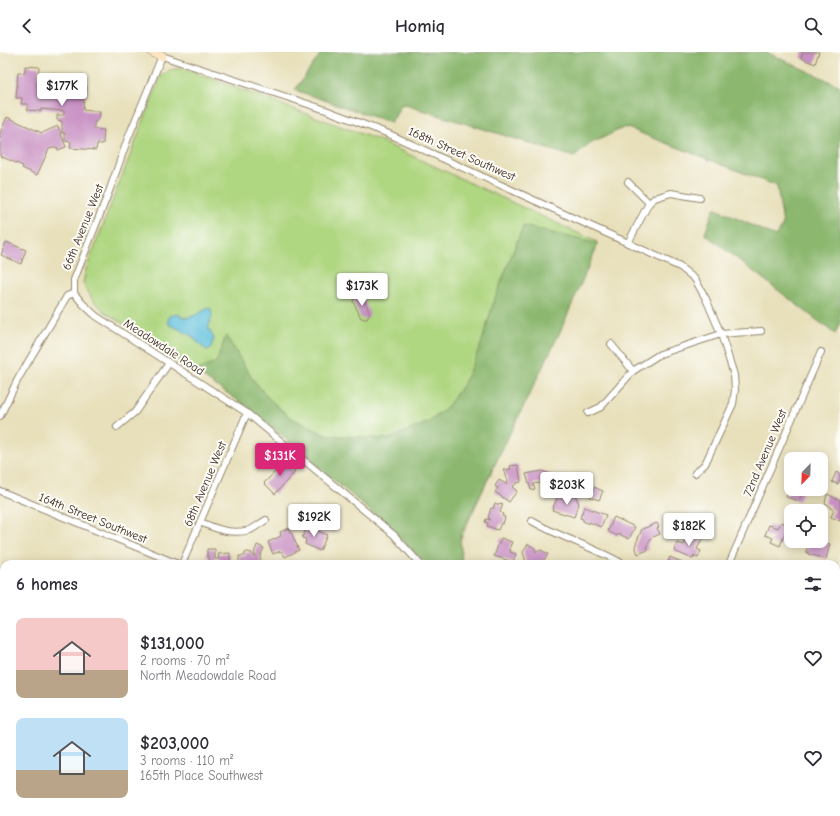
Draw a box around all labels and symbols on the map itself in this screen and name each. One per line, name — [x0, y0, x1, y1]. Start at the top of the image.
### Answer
pin: $177K — [34, 73, 90, 107]
street label: 168th Street Southwest — [406, 124, 518, 184]
street label: 66th Avenue West — [59, 181, 107, 272]
pin: $173K — [334, 273, 390, 307]
street label: Meadowdale Road — [121, 316, 207, 378]
street label: 72nd Avenue West — [740, 407, 790, 499]
street label: 68th Avenue West — [181, 439, 229, 529]
pin: $131K — [252, 443, 308, 477]
north arrow — [784, 452, 828, 496]
pin: $203K — [539, 472, 595, 506]
street label: 164th Street Southwest — [37, 490, 150, 546]
pin: $192K — [286, 504, 342, 538]
pin: $182K — [661, 513, 717, 547]

